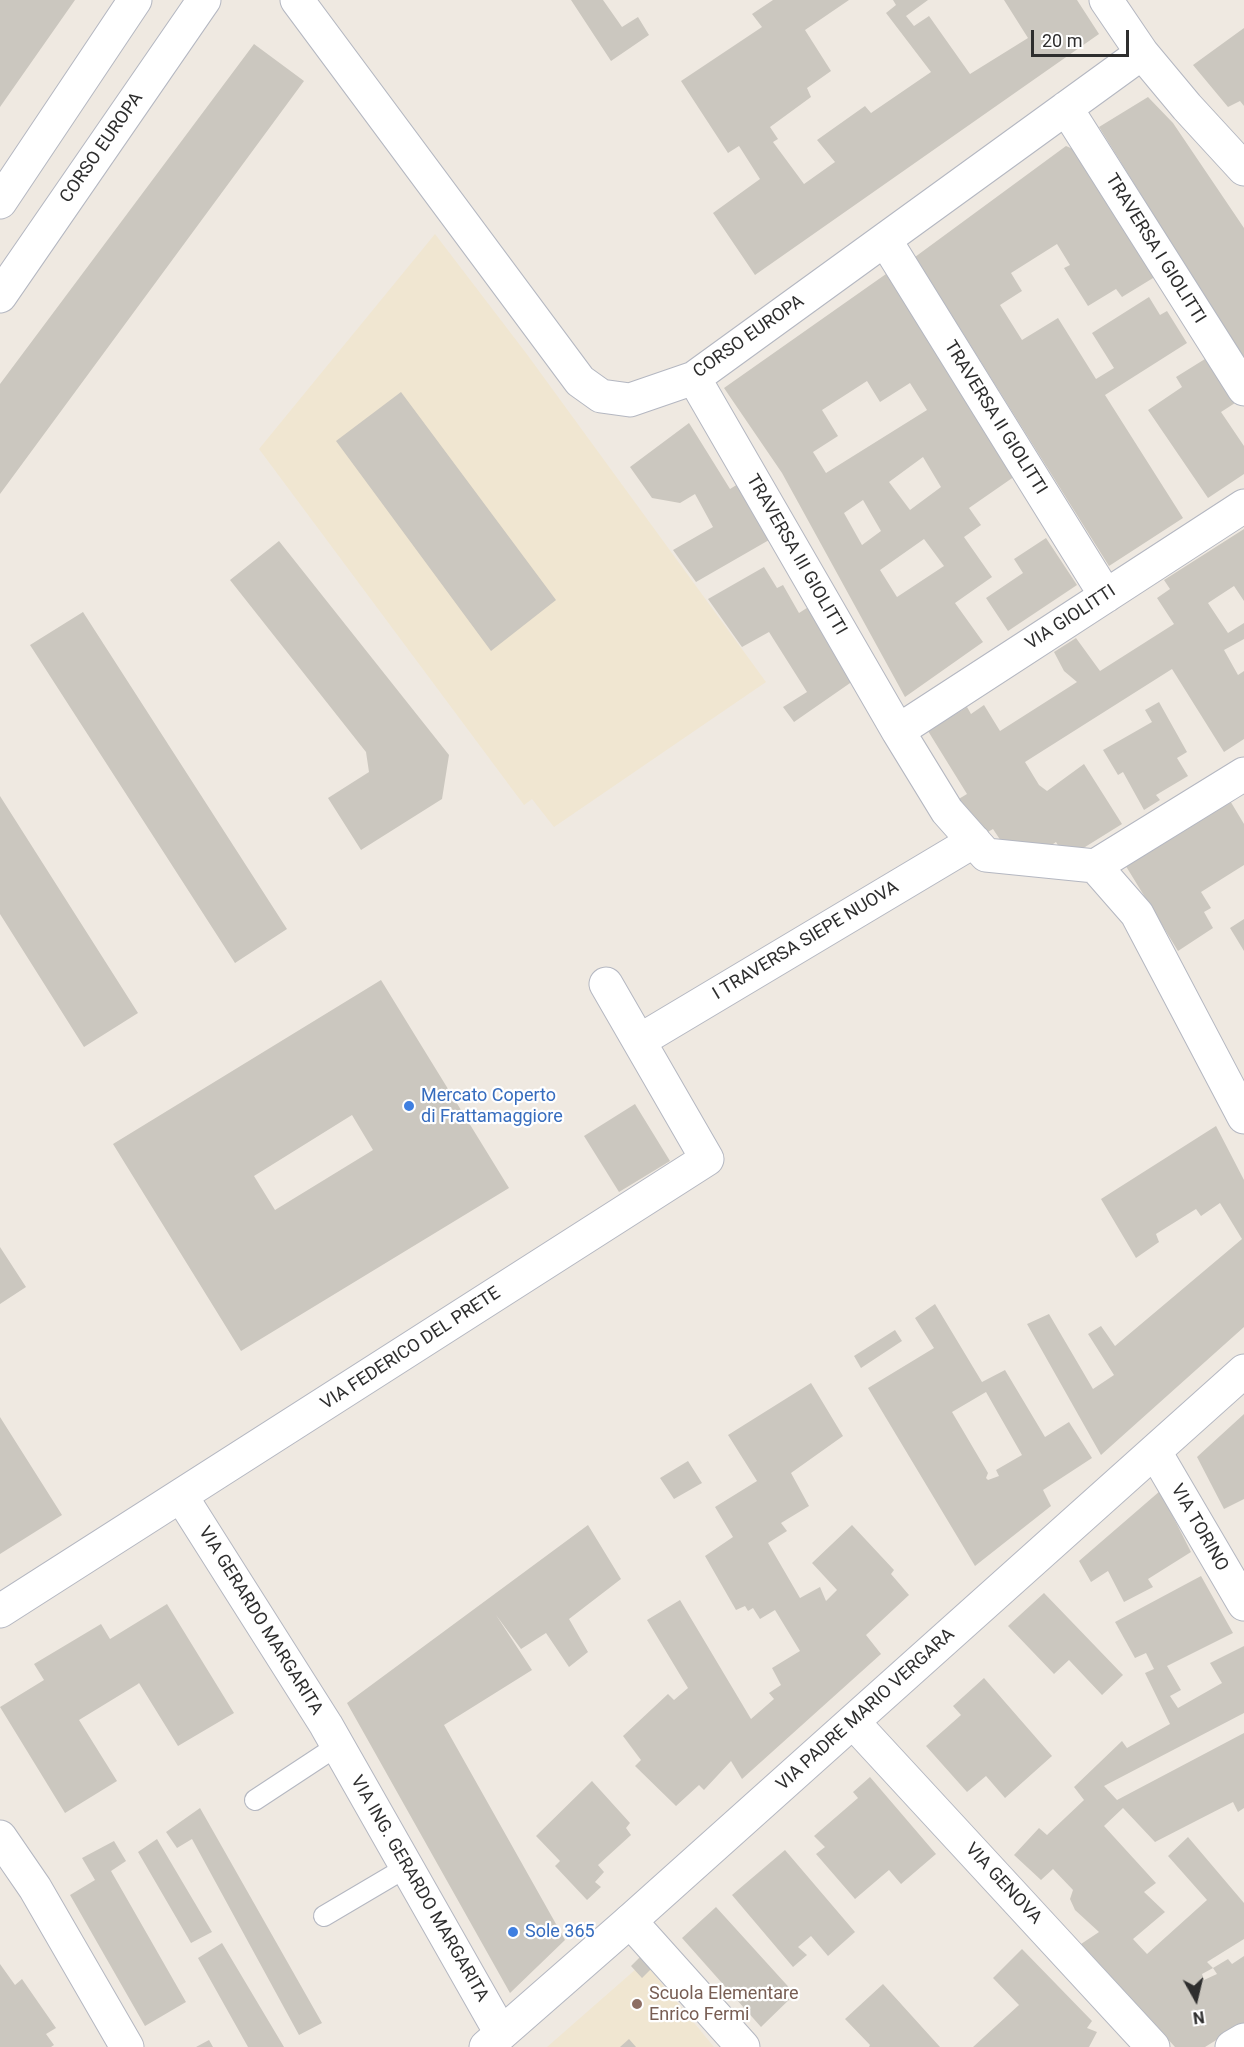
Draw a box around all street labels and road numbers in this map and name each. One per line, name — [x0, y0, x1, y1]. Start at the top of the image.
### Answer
street label: CORSO EUROPA — [56, 89, 148, 207]
street label: TRAVERSA I GIOLITTI — [1100, 170, 1210, 328]
street label: CORSO EUROPA — [690, 291, 808, 383]
street label: TRAVERSA II GIOLITTI — [939, 337, 1051, 499]
street label: TRAVERSA III GIOLITTI — [741, 471, 851, 639]
street label: VIA GIOLITTI — [1022, 581, 1120, 655]
street label: I TRAVERSA SIEPE NUOVA — [709, 877, 903, 1005]
street label: VIA FEDERICO DEL PRETE — [317, 1283, 505, 1415]
street label: VIA TORINO — [1165, 1481, 1233, 1575]
street label: VIA GERARDO MARGARITA — [193, 1523, 327, 1719]
street label: VIA PADRE MARIO VERGARA — [772, 1624, 960, 1796]
street label: VIA ING. GERARDO MARGARITA — [345, 1772, 493, 2006]
street label: VIA GENOVA — [960, 1839, 1046, 1929]

